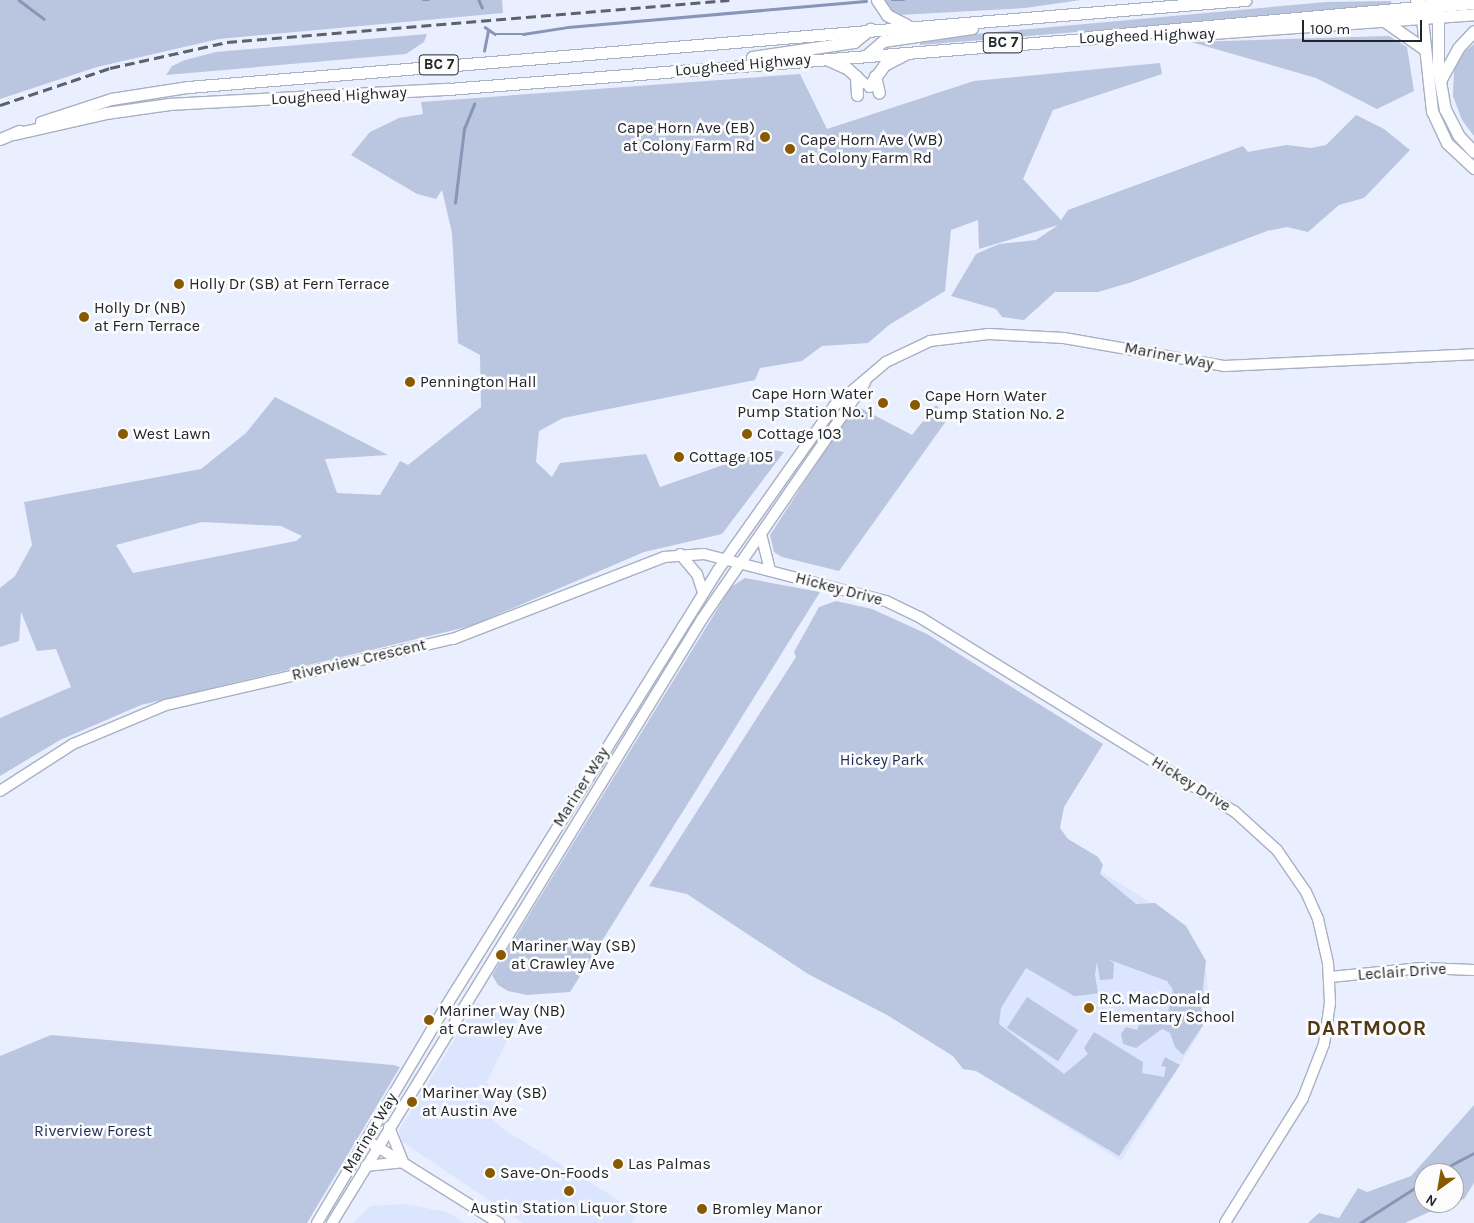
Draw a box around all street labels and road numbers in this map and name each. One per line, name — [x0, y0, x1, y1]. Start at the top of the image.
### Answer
street label: Lougheed Highway — [1079, 24, 1215, 48]
road number: BC 7 — [982, 30, 1024, 56]
street label: Lougheed Highway — [674, 49, 812, 81]
road number: BC 7 — [418, 52, 460, 78]
street label: Lougheed Highway — [270, 83, 408, 109]
street label: Mariner Way — [1123, 338, 1215, 374]
street label: Hickey Drive — [793, 568, 885, 610]
street label: Riverview Crescent — [290, 635, 428, 685]
street label: Mariner Way — [549, 744, 613, 830]
street label: Hickey Drive — [1148, 752, 1234, 816]
street label: Leclair Drive — [1357, 959, 1447, 985]
street label: Mariner Way — [338, 1089, 402, 1177]

